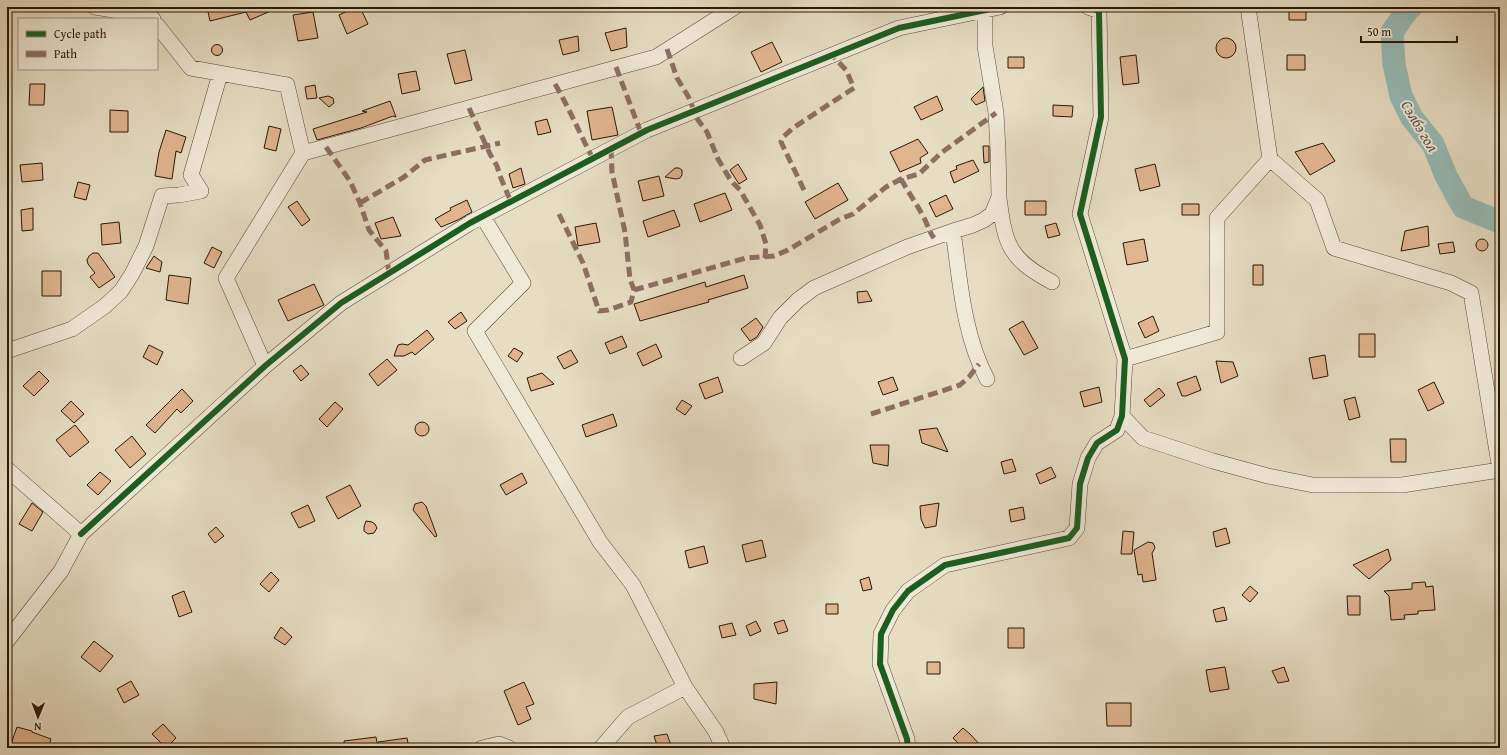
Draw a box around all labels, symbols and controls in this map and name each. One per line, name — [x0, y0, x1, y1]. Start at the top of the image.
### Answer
legend — [18, 18, 158, 70]
scale bar — [1361, 18, 1457, 44]
text: 50 m — [1367, 23, 1391, 40]
text: Cycle path — [54, 25, 107, 42]
text: Path — [54, 45, 77, 62]
water label: Сэлбэ гол — [1396, 96, 1444, 156]
north arrow — [18, 697, 58, 737]
text: N — [33, 719, 42, 735]

